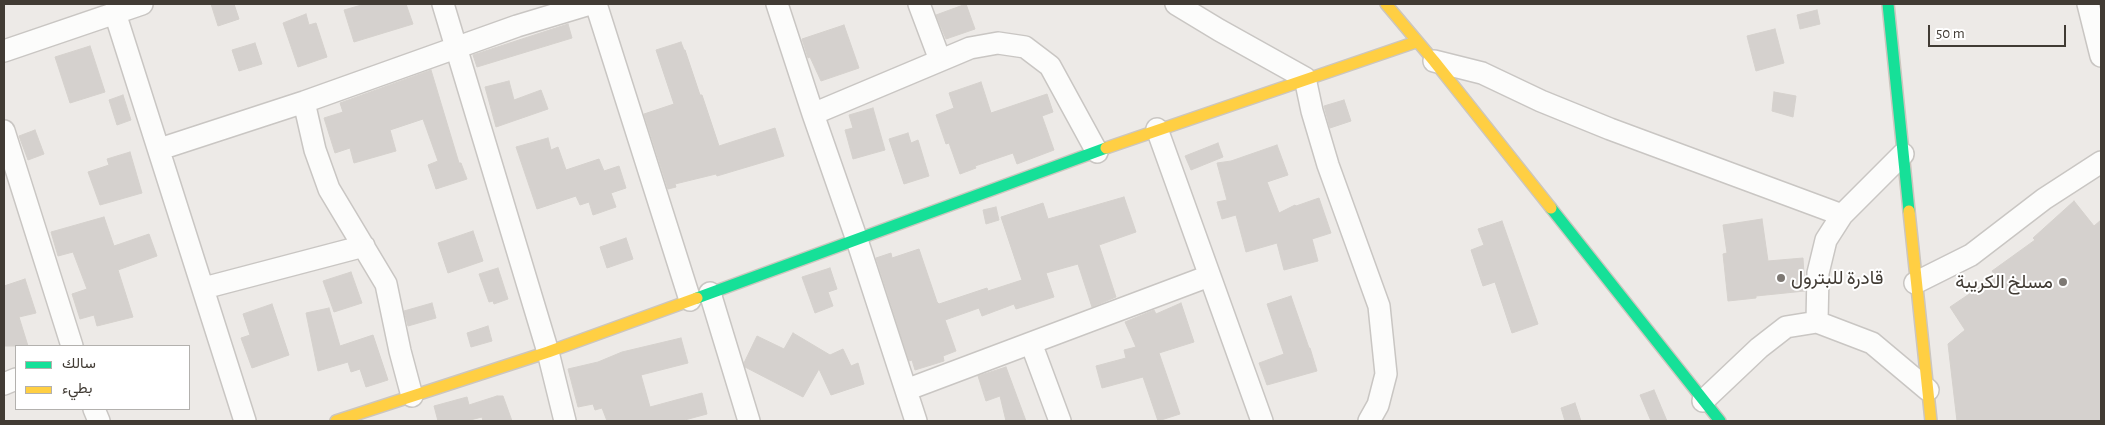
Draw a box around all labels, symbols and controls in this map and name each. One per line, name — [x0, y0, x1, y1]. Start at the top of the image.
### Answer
scale bar — [1930, 15, 2068, 47]
text: 50 m — [1936, 26, 1965, 41]
place label: قادرة للبترول — [1791, 267, 1883, 289]
place label: مسلخ الكريبة — [1955, 271, 2053, 293]
marker: قادرة للبترول — [1775, 272, 1787, 284]
marker: مسلخ الكريبة — [2057, 276, 2069, 288]
legend — [15, 345, 190, 410]
text: سالك — [62, 356, 96, 371]
text: بطيء — [62, 381, 92, 396]

